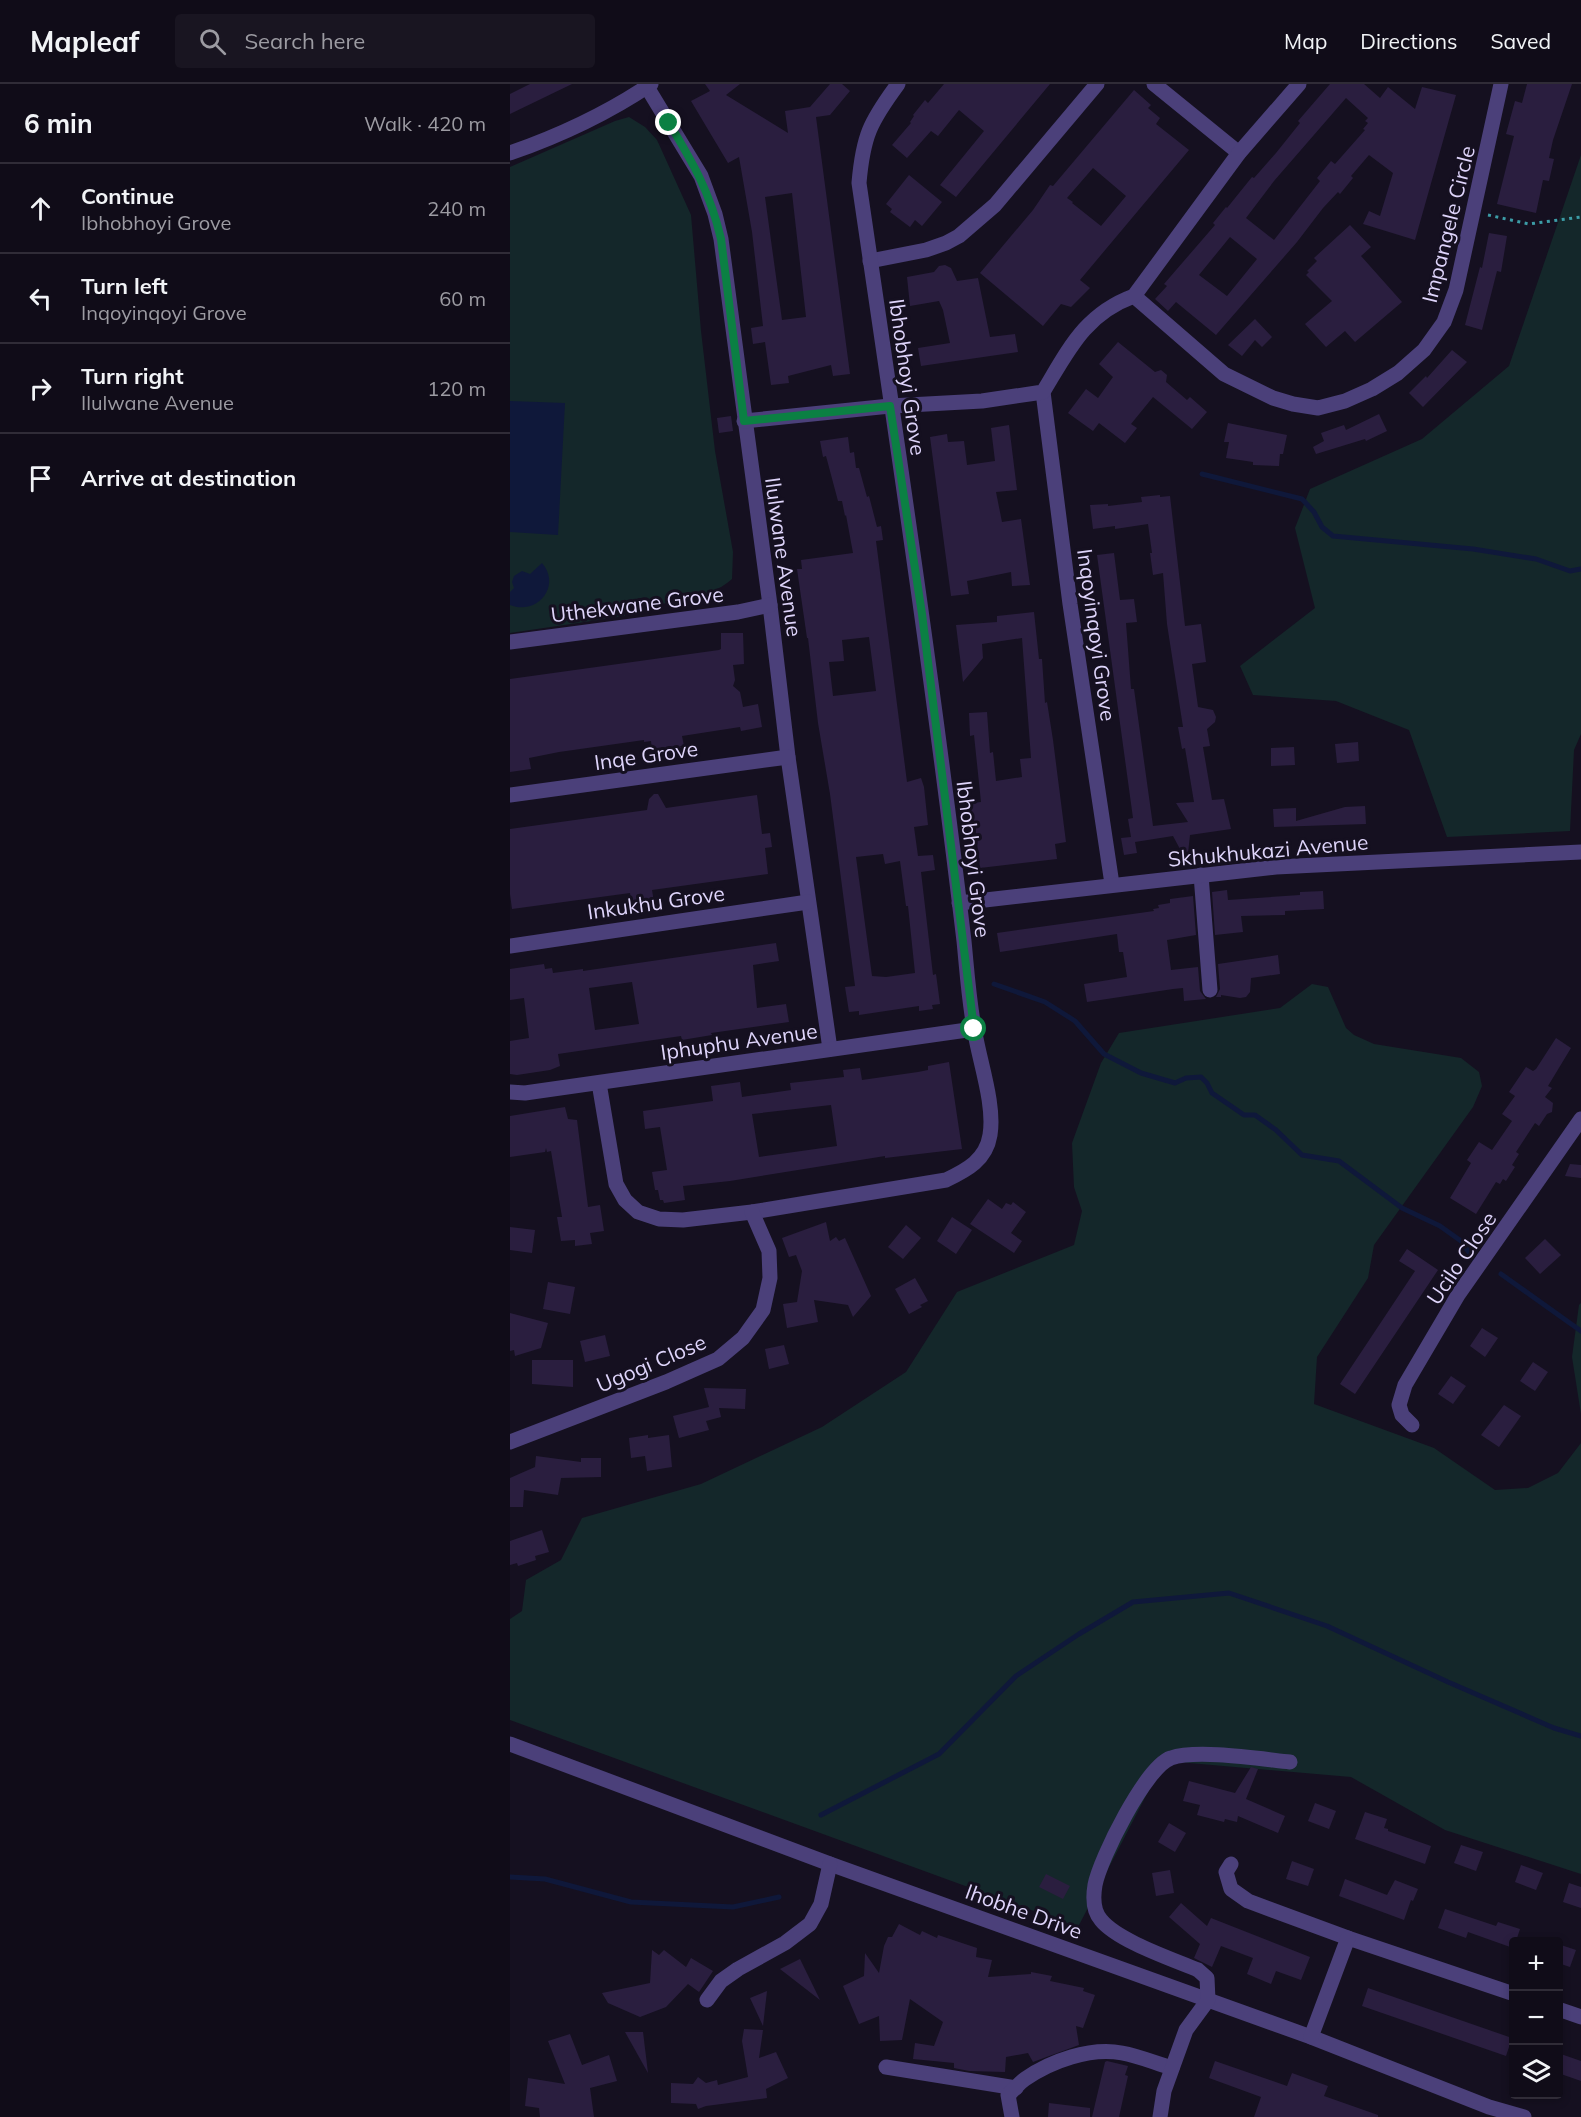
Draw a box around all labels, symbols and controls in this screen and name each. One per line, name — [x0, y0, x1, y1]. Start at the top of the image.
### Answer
search box — [175, 14, 595, 68]
text: Mapleaf — [30, 24, 139, 59]
icon: search — [196, 25, 229, 58]
text: Search here — [244, 27, 365, 55]
text: Map — [1284, 28, 1327, 54]
text: Directions — [1360, 28, 1457, 54]
text: Saved — [1490, 28, 1551, 54]
text: 6 min — [24, 107, 93, 140]
route end — [655, 109, 681, 135]
text: Walk · 420 m — [364, 111, 486, 136]
street label: Impangele Circle — [1416, 143, 1480, 305]
text: Continue — [81, 182, 174, 210]
icon: ahead — [24, 192, 57, 225]
text: 240 m — [427, 196, 486, 221]
text: Ibhobhoyi Grove — [81, 210, 231, 235]
text: Turn left — [81, 272, 168, 300]
icon: left — [24, 282, 57, 315]
text: 60 m — [439, 286, 486, 311]
street label: Ibhobhoyi Grove — [884, 297, 932, 457]
text: Inqoyinqoyi Grove — [81, 300, 247, 325]
text: Turn right — [81, 362, 184, 390]
icon: right — [24, 372, 57, 405]
text: 120 m — [427, 376, 486, 401]
text: Ilulwane Avenue — [81, 390, 234, 415]
icon: arrive — [24, 462, 57, 495]
text: Arrive at destination — [81, 464, 296, 492]
street label: Ilulwane Avenue — [760, 476, 808, 638]
street label: Inqoyinqoyi Grove — [1072, 547, 1122, 723]
street label: Uthekwane Grove — [549, 581, 725, 627]
street label: Inqe Grove — [593, 735, 699, 775]
street label: Ibhobhoyi Grove — [951, 779, 997, 939]
street label: Skhukhukazi Avenue — [1167, 828, 1369, 872]
street label: Inkukhu Grove — [586, 879, 726, 925]
route start — [960, 1015, 986, 1041]
street label: Iphuphu Avenue — [659, 1017, 819, 1065]
street label: Ucilo Close — [1420, 1207, 1502, 1309]
street label: Ugogi Close — [592, 1328, 710, 1398]
street label: Ihobhe Drive — [962, 1878, 1086, 1944]
map controls — [1509, 1937, 1563, 2099]
button: + — [1509, 1937, 1563, 1991]
button: − — [1509, 1991, 1563, 2045]
button: layers — [1509, 2045, 1563, 2099]

